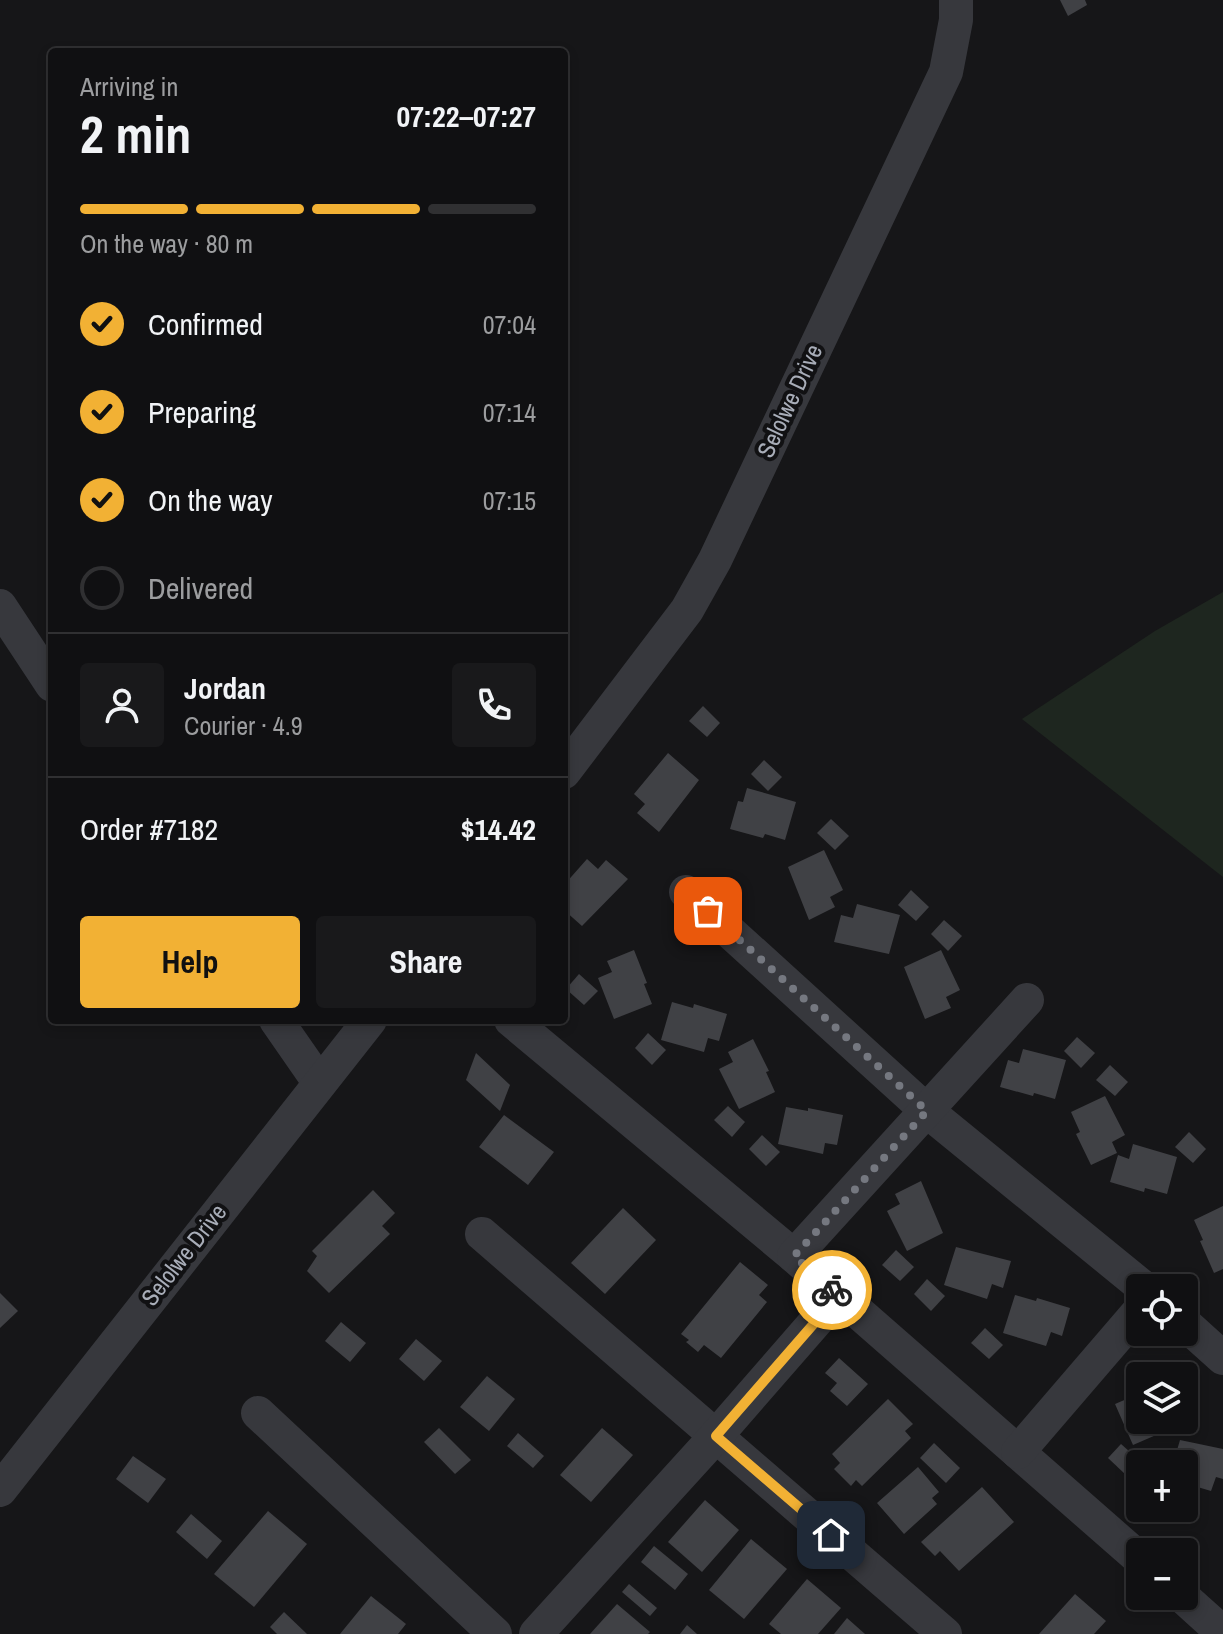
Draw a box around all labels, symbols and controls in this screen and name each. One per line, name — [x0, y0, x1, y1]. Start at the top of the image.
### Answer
text: Arriving in — [80, 69, 178, 104]
text: 07:22–07:27 — [397, 96, 536, 136]
text: 2 min — [80, 99, 191, 169]
text: On the way · 80 m — [80, 226, 253, 261]
icon: check — [80, 302, 124, 346]
text: Confirmed — [148, 304, 263, 344]
text: 07:04 — [483, 307, 536, 342]
street label: Selolwe Drive — [749, 339, 829, 462]
icon: check — [80, 390, 124, 434]
text: Preparing — [148, 392, 256, 432]
text: 07:14 — [483, 395, 536, 430]
icon: check — [80, 478, 124, 522]
text: On the way — [148, 480, 272, 520]
text: 07:15 — [483, 483, 536, 518]
text: Delivered — [148, 568, 253, 608]
button: person — [80, 663, 164, 747]
button: phone — [452, 663, 536, 747]
text: Jordan — [184, 668, 266, 708]
text: Courier · 4.9 — [184, 708, 303, 743]
text: Order #7182 — [80, 809, 218, 849]
text: $14.42 — [461, 809, 536, 849]
pin — [674, 877, 742, 945]
icon: bag — [686, 889, 730, 933]
button: Help — [80, 916, 300, 1008]
button: Share — [316, 916, 536, 1008]
street label: Selolwe Drive — [133, 1197, 233, 1312]
courier — [792, 1250, 872, 1330]
icon: bike — [810, 1268, 854, 1312]
map controls — [1126, 1274, 1198, 1610]
button: locate — [1126, 1274, 1198, 1346]
button: layers — [1126, 1362, 1198, 1434]
button: + — [1126, 1450, 1198, 1522]
pin — [797, 1501, 865, 1569]
icon: home — [809, 1513, 853, 1557]
button: − — [1126, 1538, 1198, 1610]

